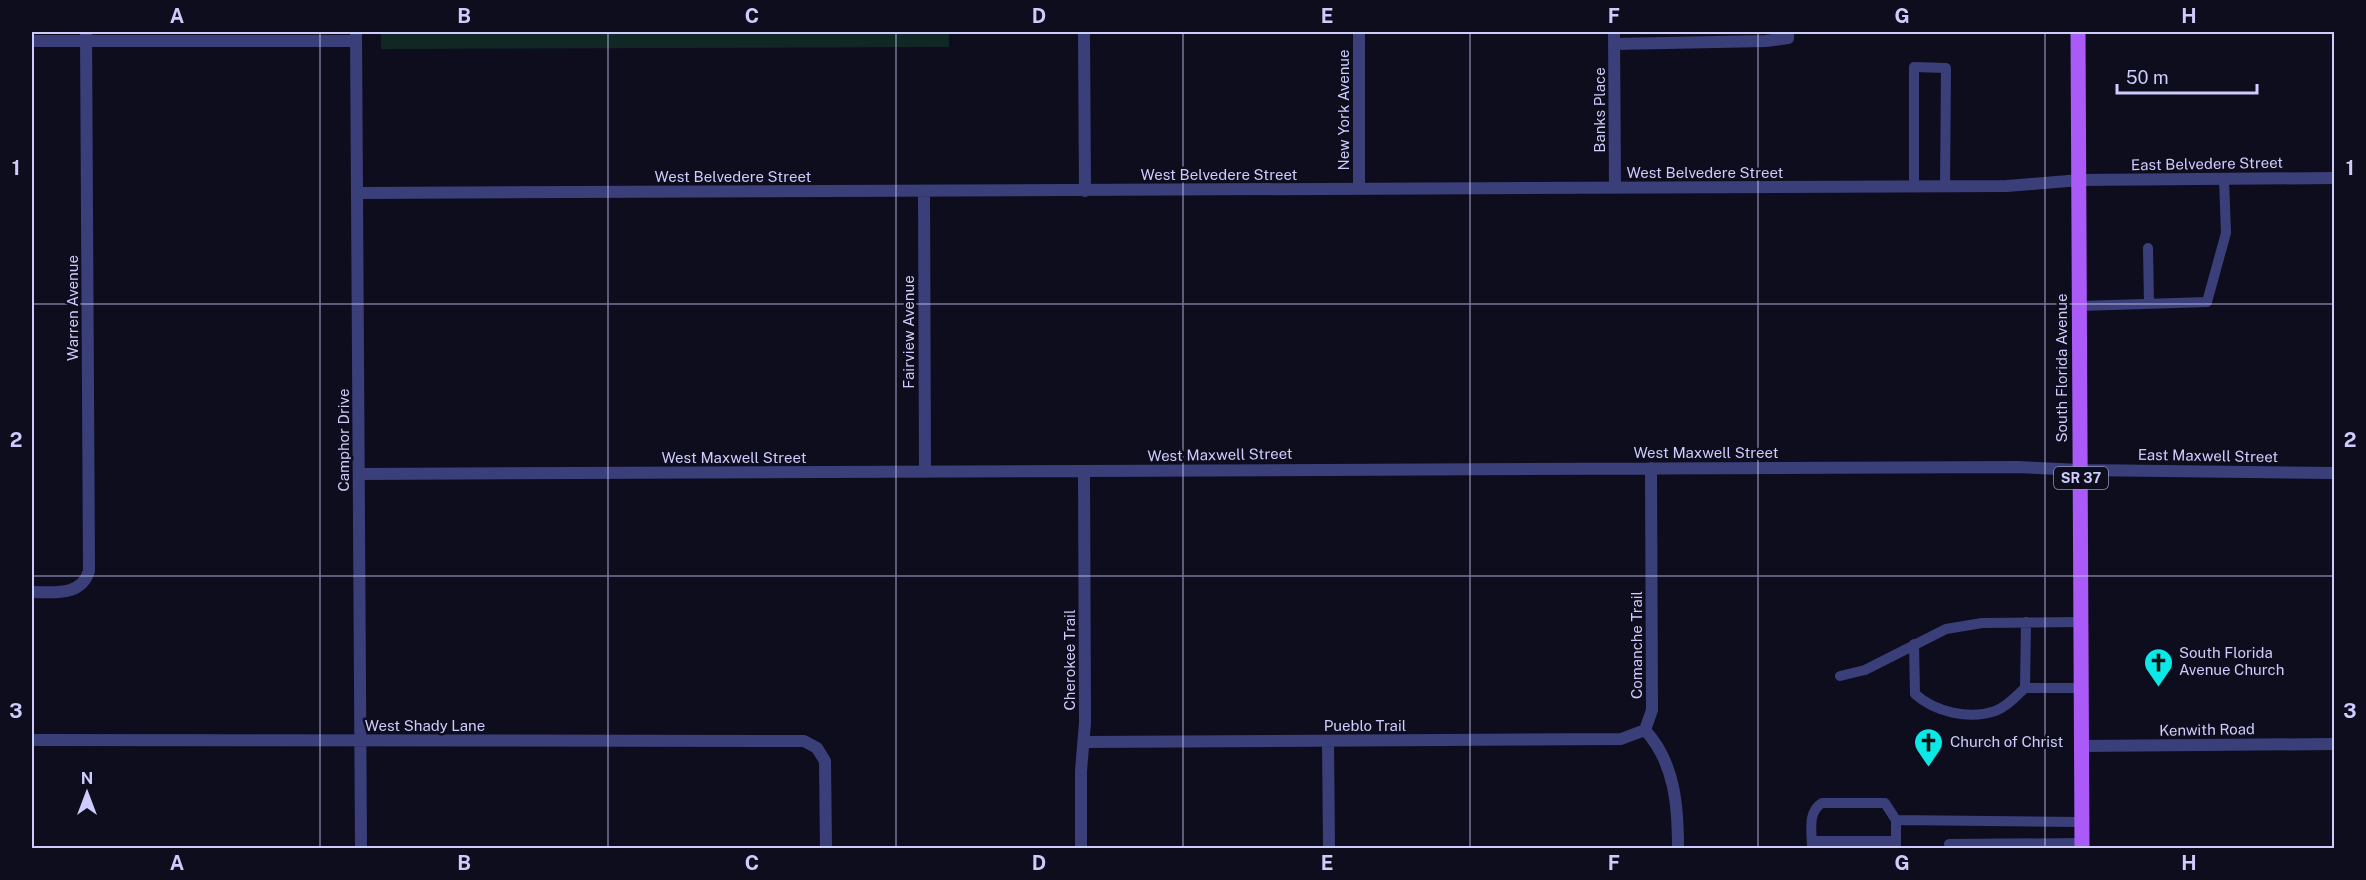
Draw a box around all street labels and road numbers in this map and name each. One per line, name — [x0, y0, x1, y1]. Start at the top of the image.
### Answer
street label: New York Avenue — [1335, 50, 1352, 171]
street label: Banks Place — [1591, 67, 1608, 153]
street label: East Belvedere Street — [2131, 154, 2283, 173]
street label: West Belvedere Street — [1627, 164, 1784, 181]
street label: West Belvedere Street — [1141, 166, 1298, 183]
street label: West Belvedere Street — [655, 168, 812, 185]
street label: Warren Avenue — [64, 255, 81, 361]
street label: Fairview Avenue — [900, 275, 917, 389]
street label: South Florida Avenue — [2053, 294, 2070, 442]
street label: Camphor Drive — [335, 389, 352, 491]
street label: West Maxwell Street — [1633, 444, 1779, 461]
street label: West Maxwell Street — [1147, 445, 1293, 464]
street label: East Maxwell Street — [2138, 446, 2279, 465]
street label: West Maxwell Street — [661, 449, 807, 466]
road number: SR 37 — [2054, 467, 2108, 489]
street label: Comanche Trail — [1628, 591, 1645, 699]
street label: Cherokee Trail — [1061, 610, 1078, 710]
street label: West Shady Lane — [365, 717, 485, 734]
street label: Pueblo Trail — [1324, 717, 1406, 734]
street label: Kenwith Road — [2159, 720, 2255, 739]

